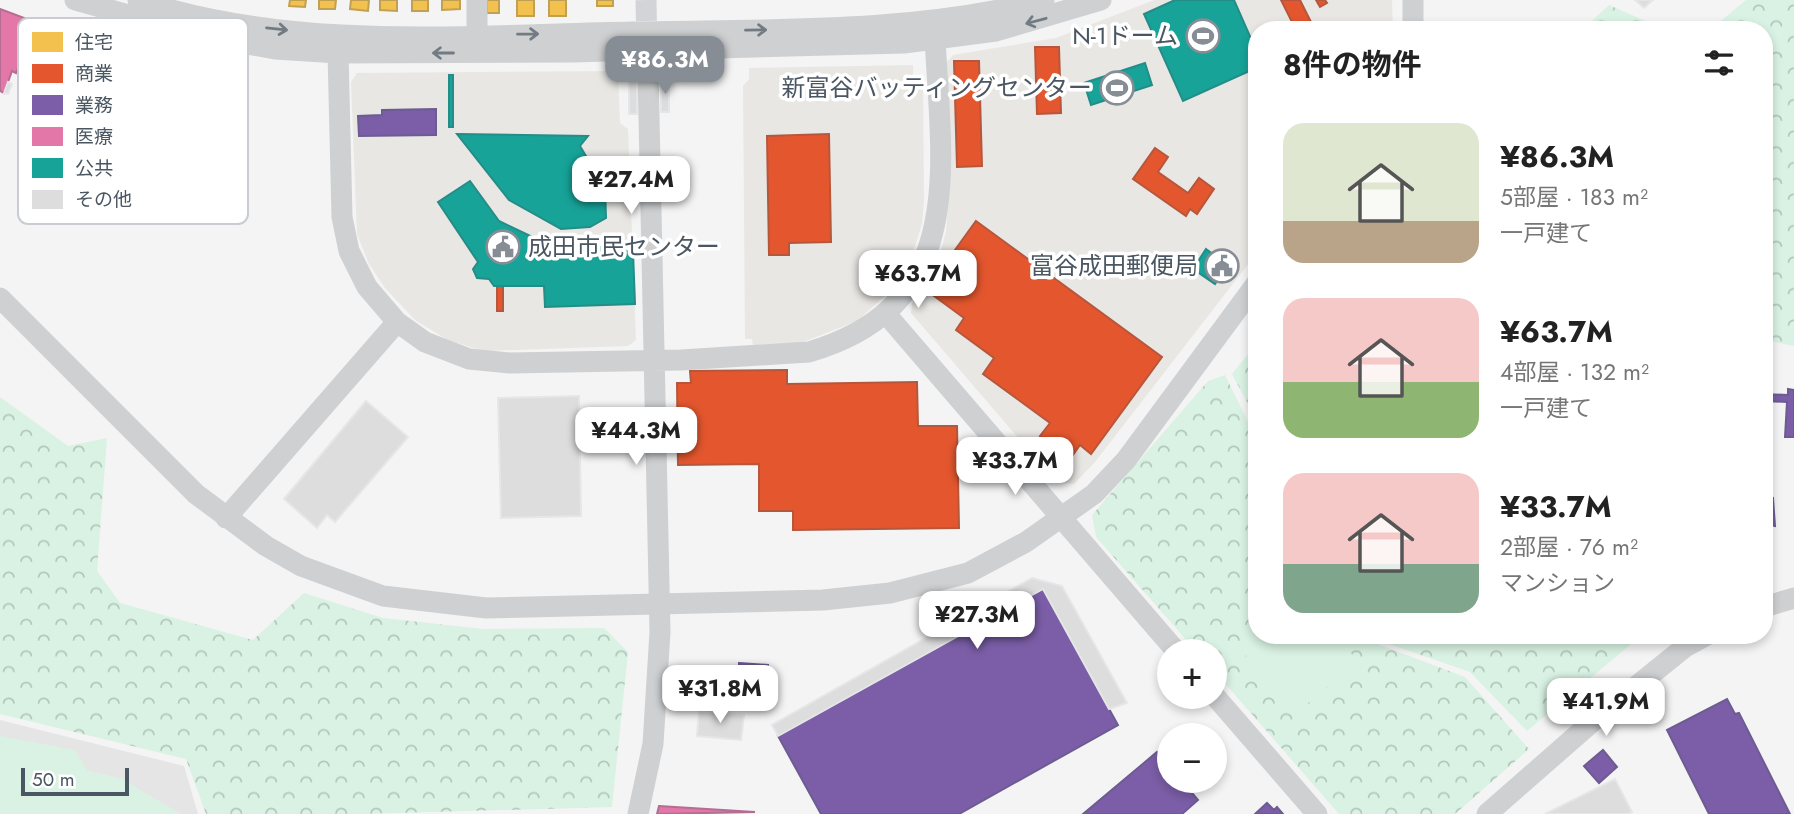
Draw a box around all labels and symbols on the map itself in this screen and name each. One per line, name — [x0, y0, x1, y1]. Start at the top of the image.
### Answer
one-way arrow — [1025, 15, 1048, 28]
sports icon: N-1ドーム — [1184, 17, 1222, 55]
legend — [18, 18, 248, 224]
place label: N-1ドーム — [1072, 18, 1178, 53]
one-way arrow — [265, 23, 287, 36]
one-way arrow — [744, 23, 767, 36]
one-way arrow — [517, 27, 540, 41]
text: 住宅 — [75, 29, 113, 56]
pin: ¥86.3M — [608, 36, 722, 96]
one-way arrow — [432, 46, 455, 60]
text: 商業 — [75, 60, 113, 87]
sports icon: 新富谷バッティングセンター — [1098, 69, 1136, 107]
place label: 新富谷バッティングセンター — [781, 70, 1092, 105]
text: 業務 — [75, 92, 113, 119]
text: 医療 — [75, 123, 113, 150]
text: 公共 — [75, 155, 113, 182]
pin: ¥27.4M — [574, 156, 688, 216]
text: その他 — [75, 186, 132, 213]
public building icon: 成田市民センター — [484, 228, 522, 266]
place label: 成田市民センター — [528, 229, 720, 264]
public building icon: 富谷成田郵便局 — [1203, 247, 1241, 285]
place label: 富谷成田郵便局 — [1030, 248, 1198, 283]
pin: ¥63.7M — [861, 250, 975, 310]
pin: ¥44.3M — [579, 407, 693, 467]
pin: ¥33.7M — [958, 438, 1072, 497]
pin: ¥27.3M — [920, 592, 1034, 651]
pin: ¥31.8M — [663, 666, 777, 725]
pin: ¥41.9M — [1549, 678, 1663, 738]
scale bar — [21, 765, 130, 797]

